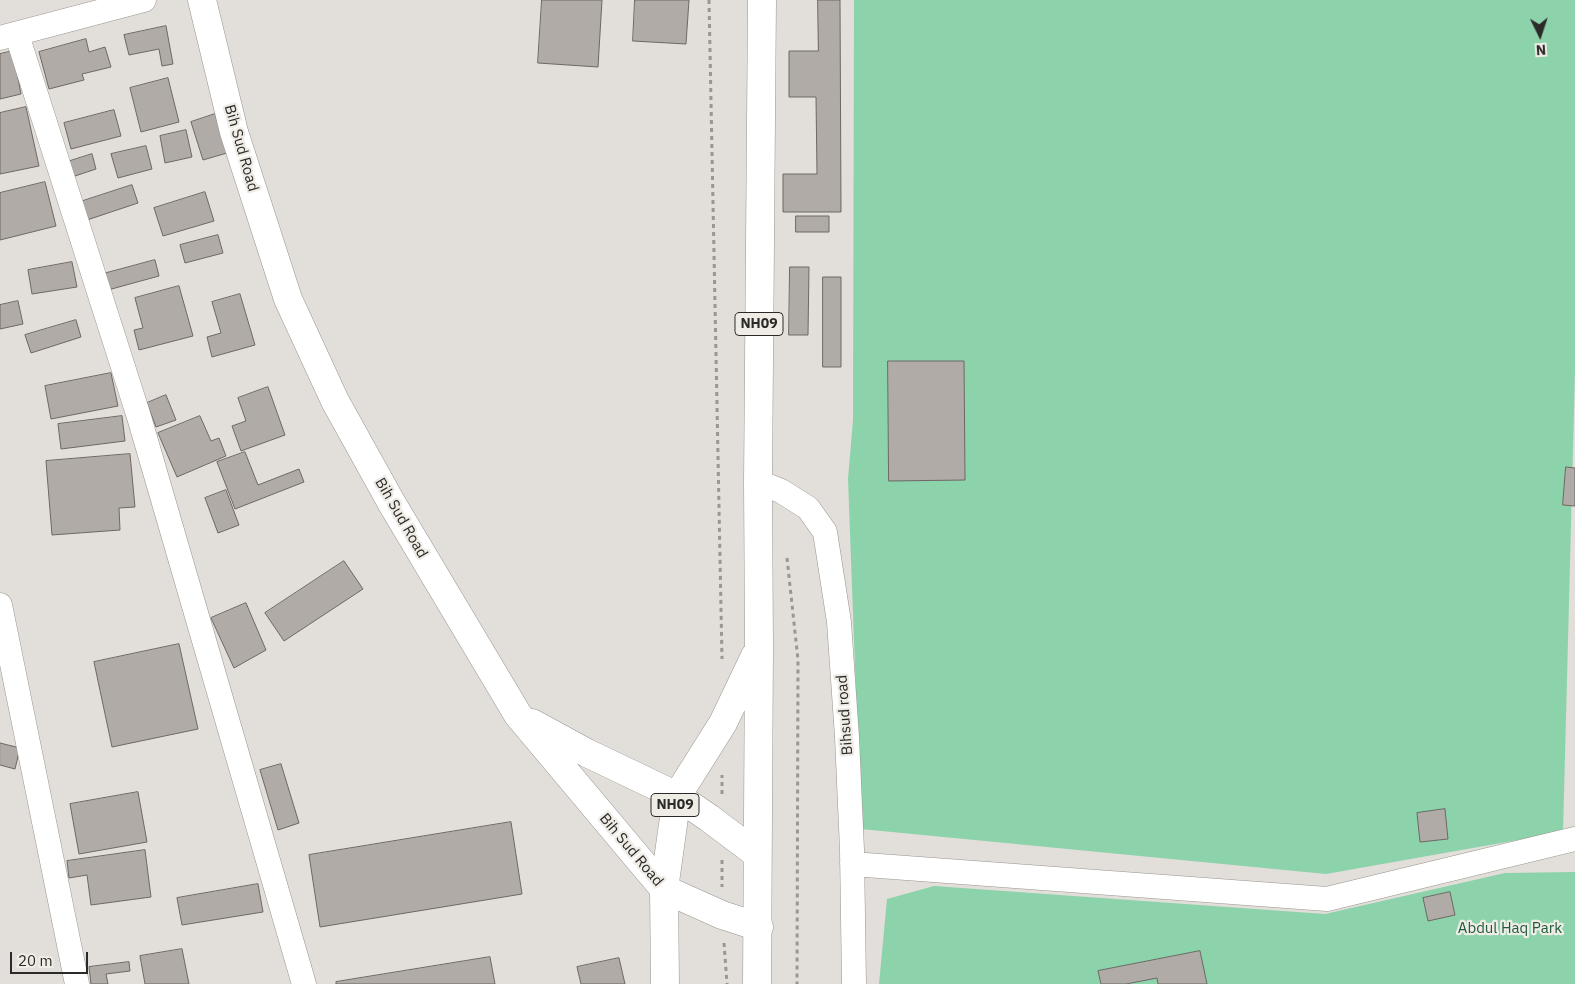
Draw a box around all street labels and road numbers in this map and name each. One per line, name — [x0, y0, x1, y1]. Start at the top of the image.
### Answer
street label: Bih Sud Road — [220, 102, 262, 194]
road number: NH09 — [735, 312, 783, 336]
street label: Bih Sud Road — [371, 475, 431, 561]
street label: Bihsud road — [833, 674, 857, 756]
road number: NH09 — [651, 794, 699, 816]
street label: Bih Sud Road — [595, 810, 667, 890]

